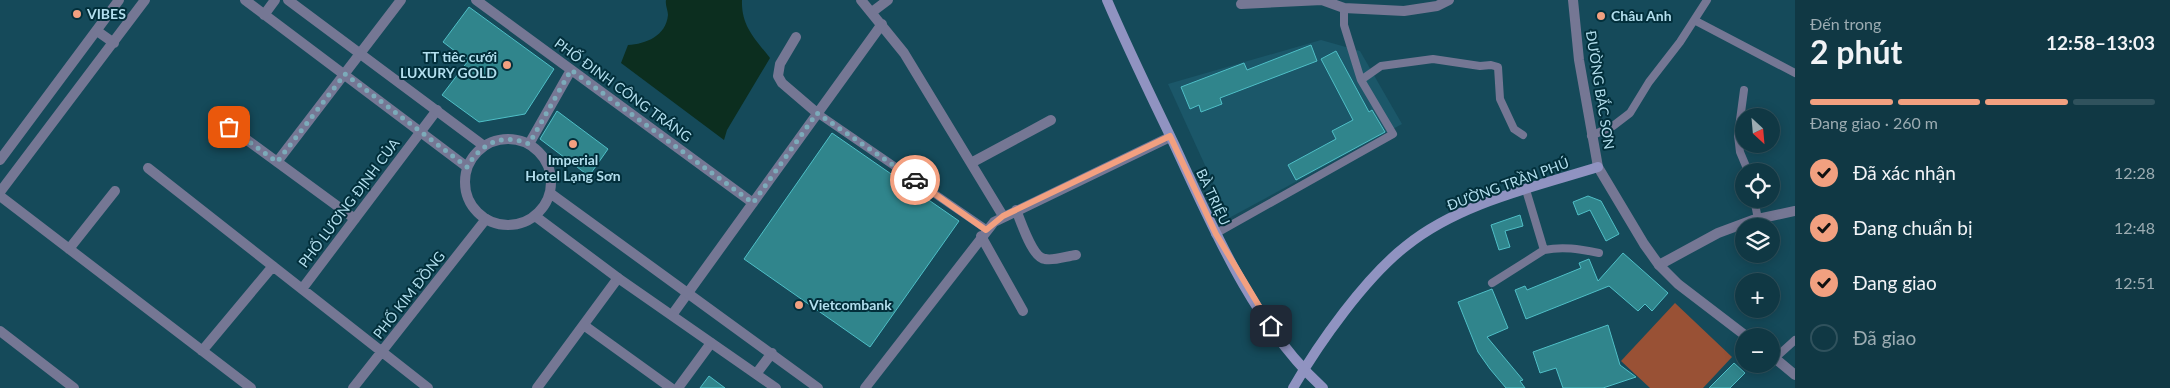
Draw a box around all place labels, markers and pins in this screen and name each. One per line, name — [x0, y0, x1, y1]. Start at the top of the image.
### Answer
place label: VIBES — [86, 5, 126, 22]
place label: Châu Anh — [1611, 7, 1672, 24]
marker: VIBES — [71, 8, 83, 20]
marker: Châu Anh — [1595, 10, 1607, 22]
place label: TT tiêc cưới LUXURY GOLD — [400, 48, 497, 81]
marker: TT tiêc cưới LUXURY GOLD — [501, 59, 513, 71]
pin — [208, 106, 250, 148]
marker: Imperial Hotel Lạng Sơn — [567, 138, 579, 150]
place label: Imperial Hotel Lạng Sơn — [525, 151, 621, 184]
place label: Vietcombank — [808, 296, 892, 313]
marker: Vietcombank — [793, 299, 805, 311]
pin — [1250, 305, 1292, 347]

